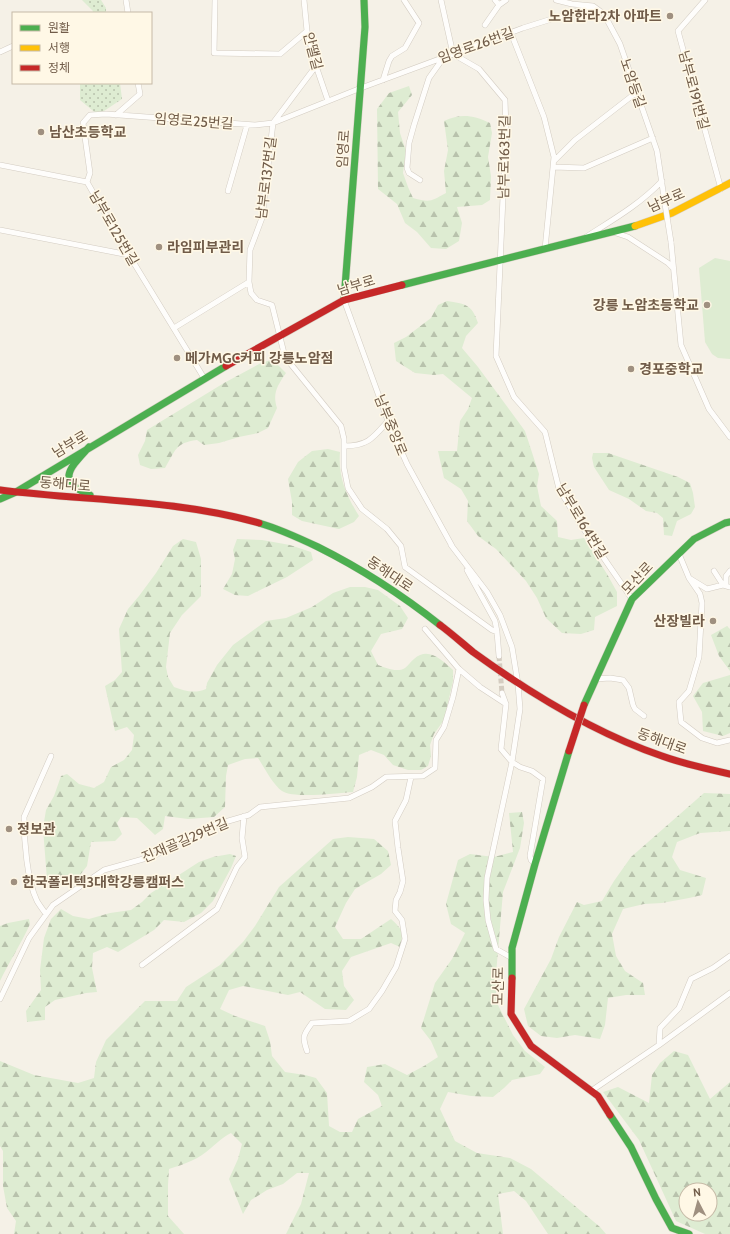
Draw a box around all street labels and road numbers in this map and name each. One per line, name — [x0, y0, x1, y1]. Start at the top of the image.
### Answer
street label: 임영로26번길 — [435, 23, 517, 67]
street label: 안땔길 — [299, 30, 327, 72]
street label: 남부로191번길 — [675, 48, 713, 132]
street label: 노암등길 — [616, 56, 650, 110]
street label: 임영로25번길 — [154, 109, 234, 133]
street label: 남부로163번길 — [494, 115, 514, 199]
street label: 임영로 — [333, 129, 353, 169]
street label: 남부로137번길 — [252, 135, 280, 221]
street label: 남부로 — [645, 184, 687, 216]
street label: 남부로125번길 — [85, 187, 143, 269]
street label: 남부로 — [335, 271, 377, 299]
street label: 남부중앙로 — [371, 392, 411, 458]
street label: 남부로 — [49, 426, 91, 462]
street label: 동해대로 — [39, 473, 92, 495]
street label: 남부로164번길 — [552, 480, 612, 562]
street label: 동해대로 — [364, 552, 416, 596]
street label: 모산로 — [617, 558, 657, 598]
street label: 동해대로 — [635, 724, 689, 758]
street label: 진재골길29번길 — [139, 814, 231, 866]
street label: 모산로 — [489, 966, 507, 1005]

